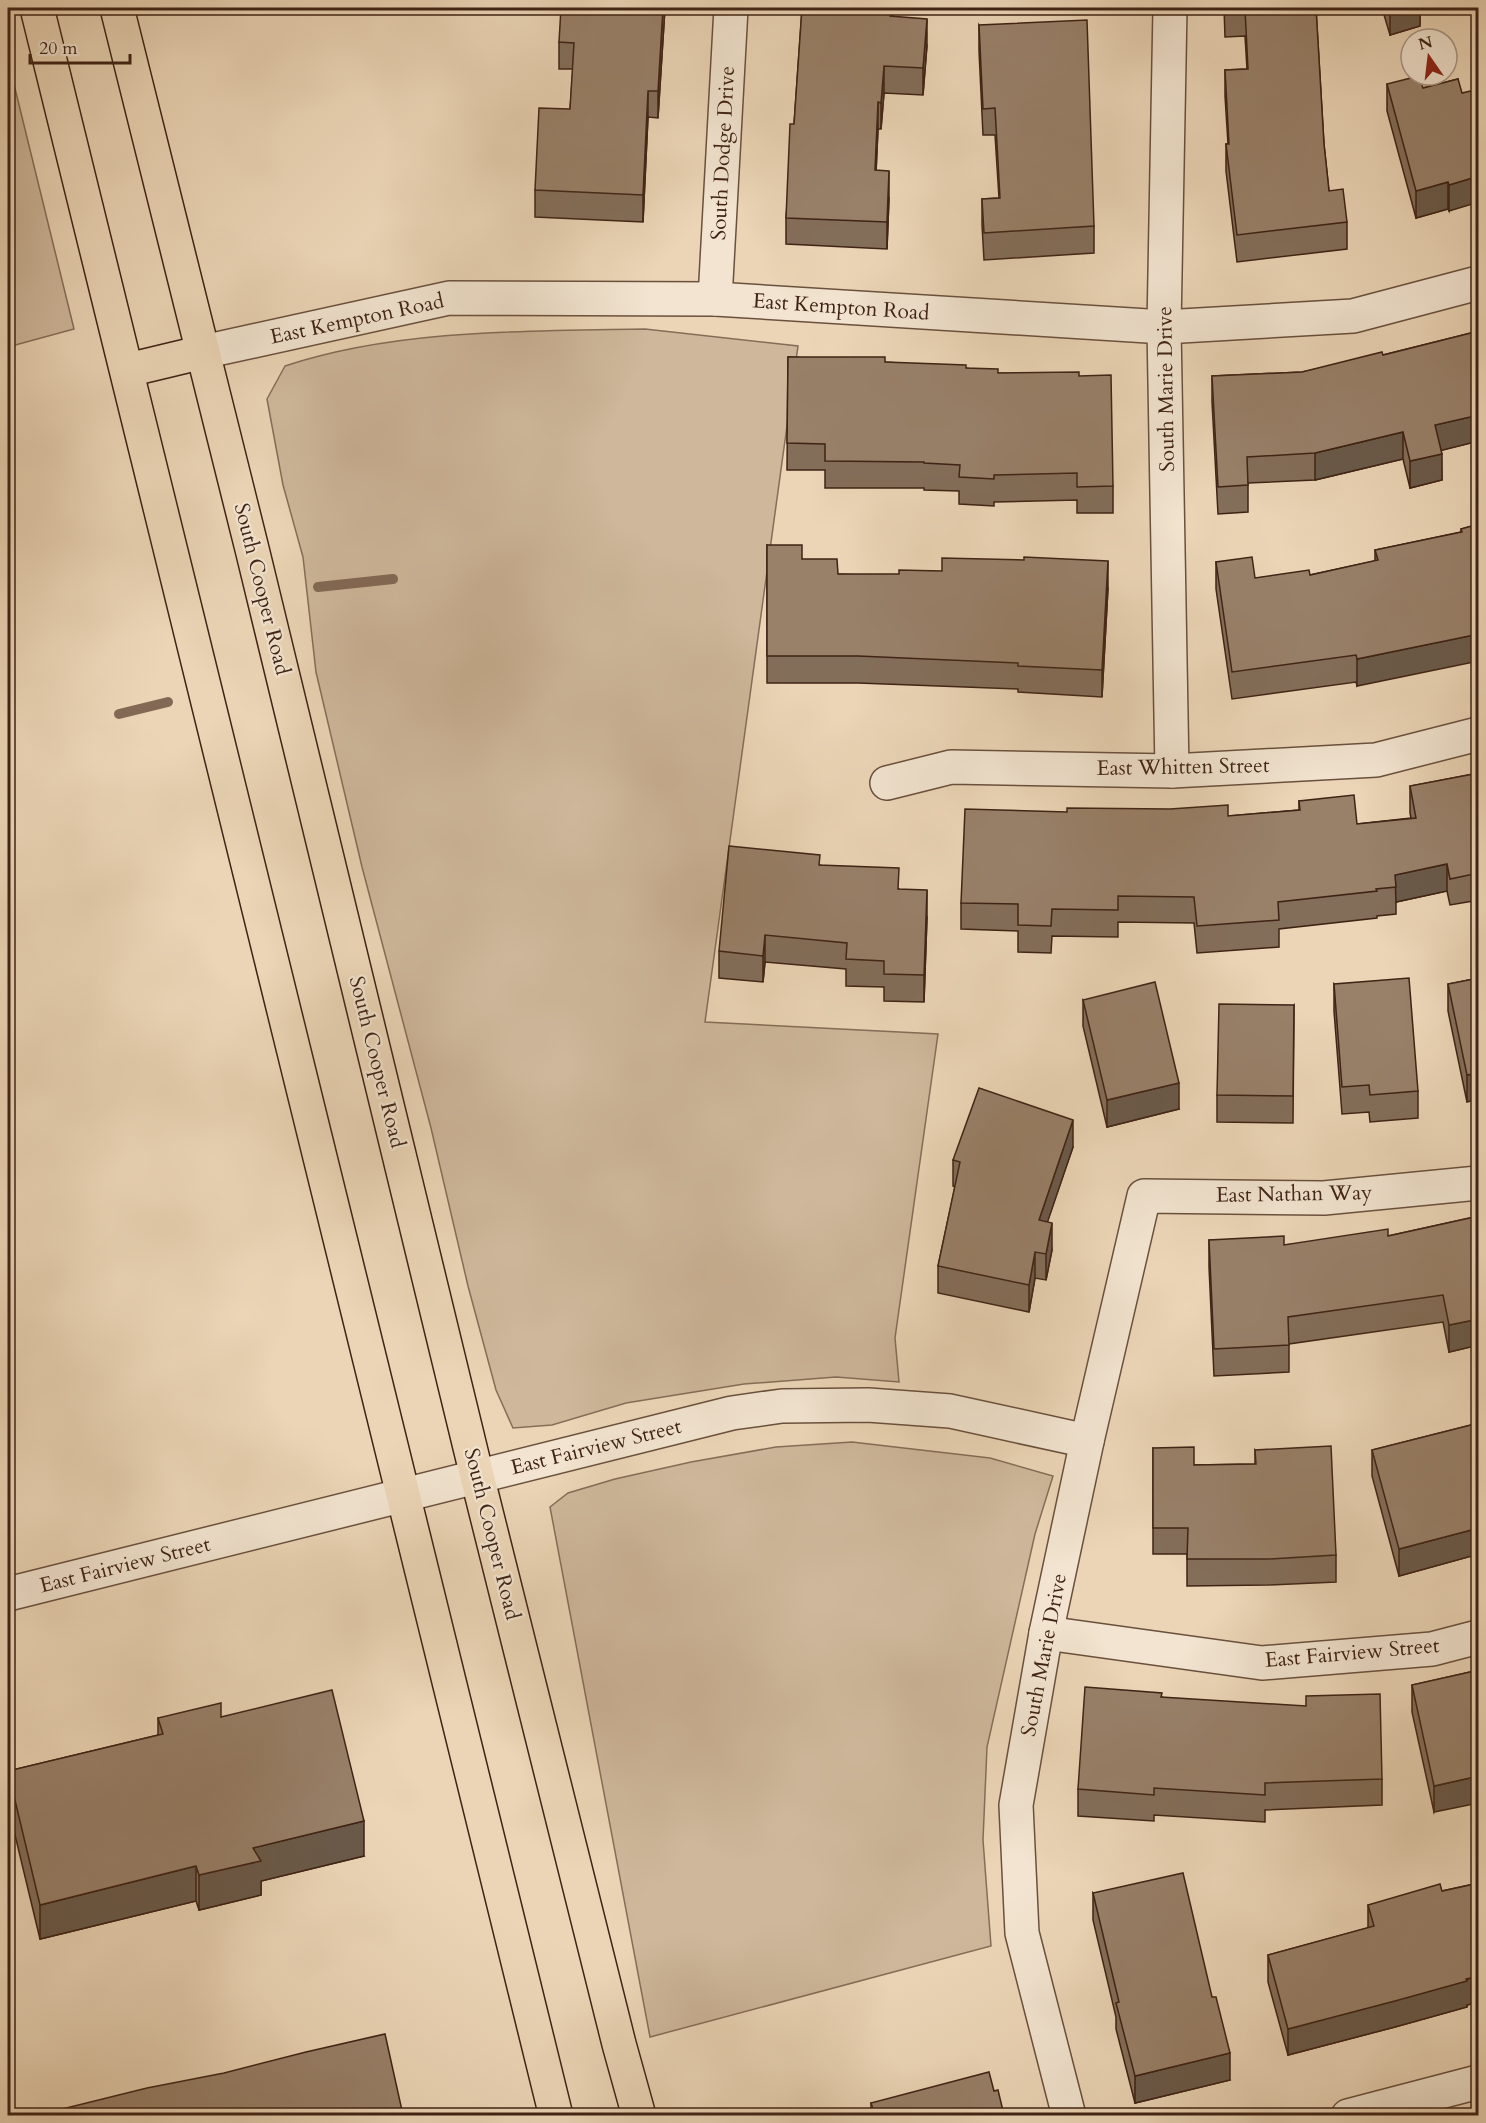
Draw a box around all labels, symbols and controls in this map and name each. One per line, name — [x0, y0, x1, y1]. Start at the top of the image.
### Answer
scale bar — [30, 27, 130, 65]
north arrow — [1399, 27, 1459, 87]
text: N — [1416, 31, 1435, 56]
text: 20 m — [39, 36, 78, 61]
street label: South Dodge Drive — [704, 65, 742, 241]
street label: East Kempton Road — [267, 286, 447, 352]
street label: East Kempton Road — [752, 286, 930, 328]
street label: South Marie Drive — [1150, 306, 1182, 472]
street label: South Cooper Road — [227, 500, 297, 678]
street label: East Whitten Street — [1096, 751, 1270, 783]
street label: South Cooper Road — [342, 973, 412, 1151]
street label: East Nathan Way — [1216, 1178, 1372, 1210]
street label: East Fairview Street — [508, 1412, 685, 1482]
street label: South Cooper Road — [457, 1445, 527, 1623]
street label: East Fairview Street — [37, 1530, 214, 1600]
street label: South Marie Drive — [1014, 1571, 1074, 1739]
street label: East Fairview Street — [1264, 1631, 1441, 1675]

